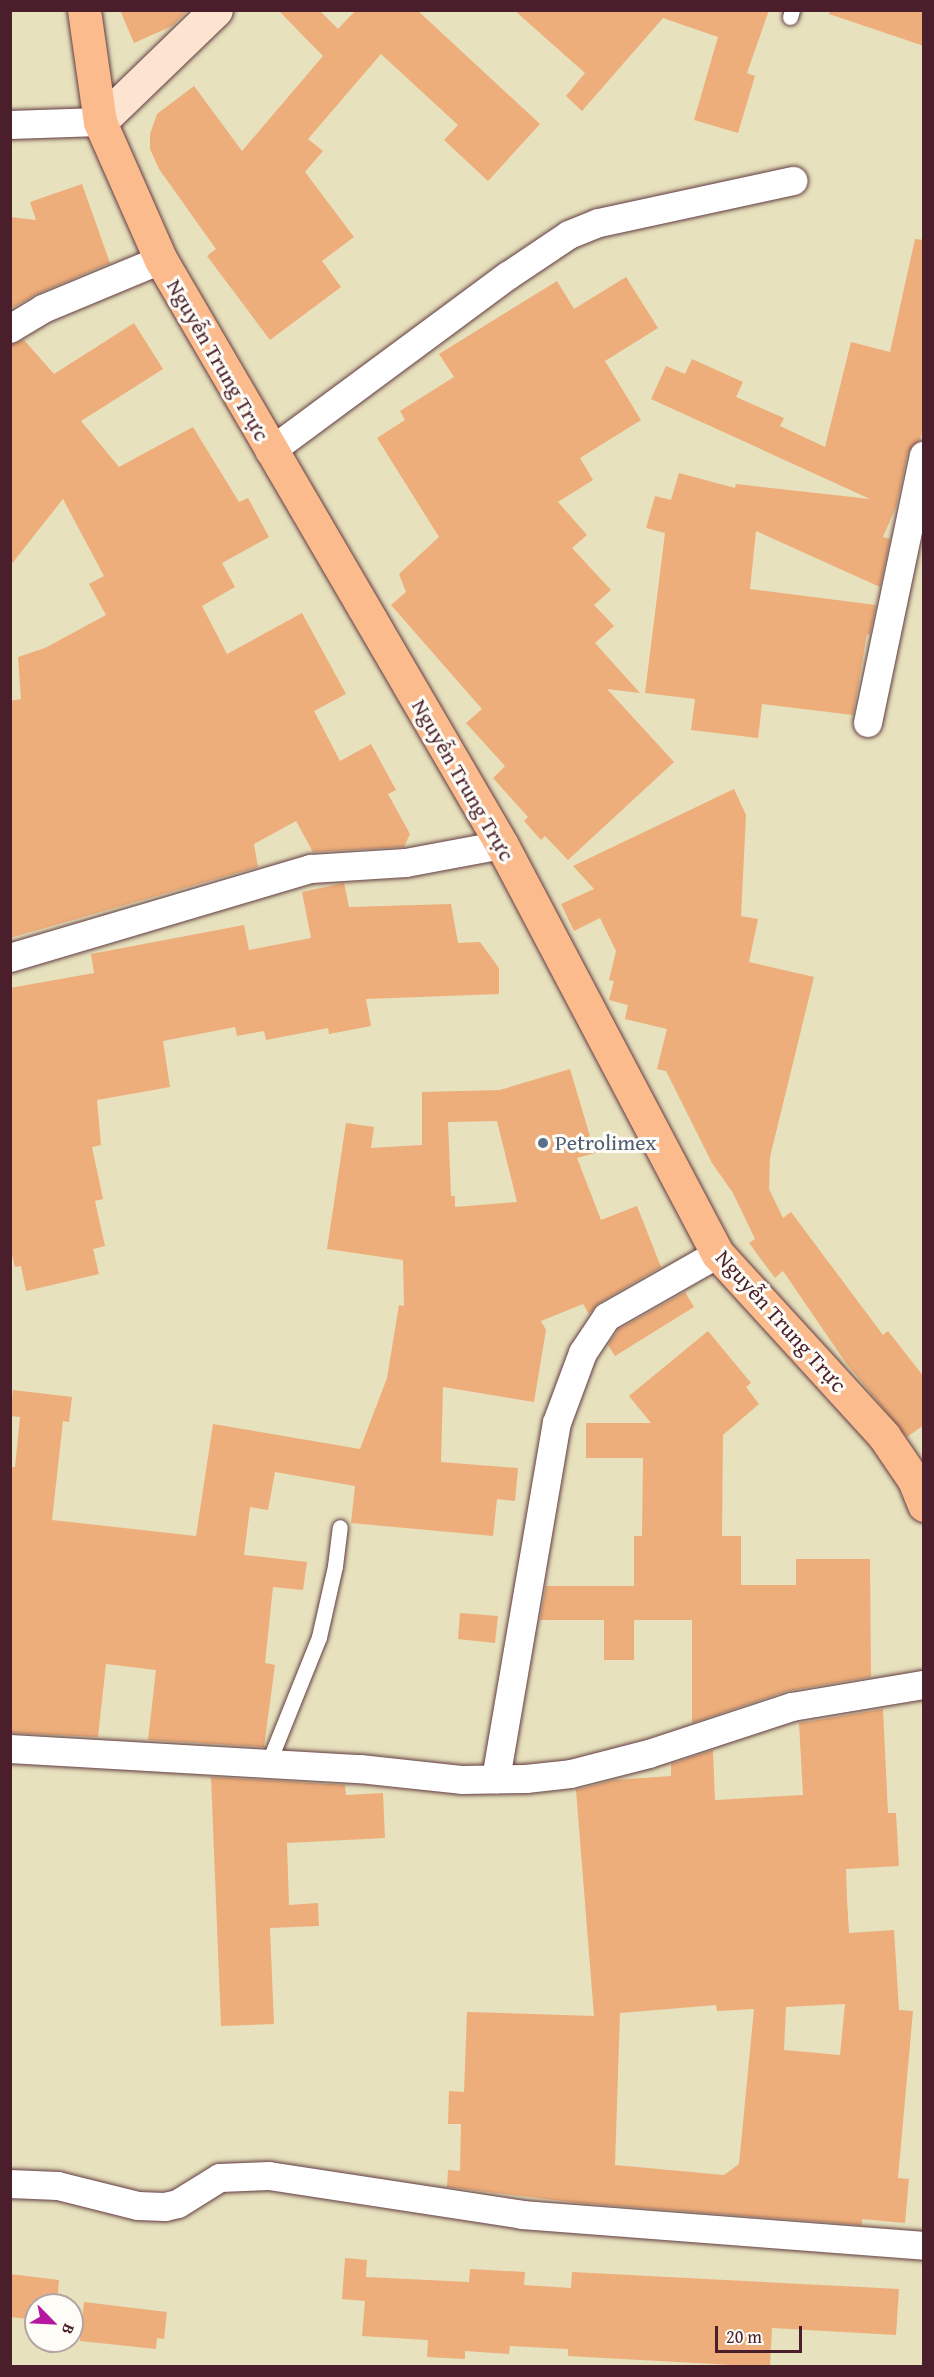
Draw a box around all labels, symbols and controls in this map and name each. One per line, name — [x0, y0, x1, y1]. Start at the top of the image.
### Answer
street label: Nguyễn Trung Trực — [161, 274, 275, 446]
street label: Nguyễn Trung Trực — [406, 694, 520, 866]
place label: Petrolimex — [555, 1130, 656, 1156]
marker: Petrolimex — [536, 1136, 550, 1150]
street label: Nguyễn Trung Trực — [710, 1244, 852, 1398]
north arrow — [24, 2293, 84, 2353]
scale bar — [718, 2314, 805, 2352]
text: B — [56, 2320, 82, 2339]
text: 20 m — [726, 2323, 762, 2350]

